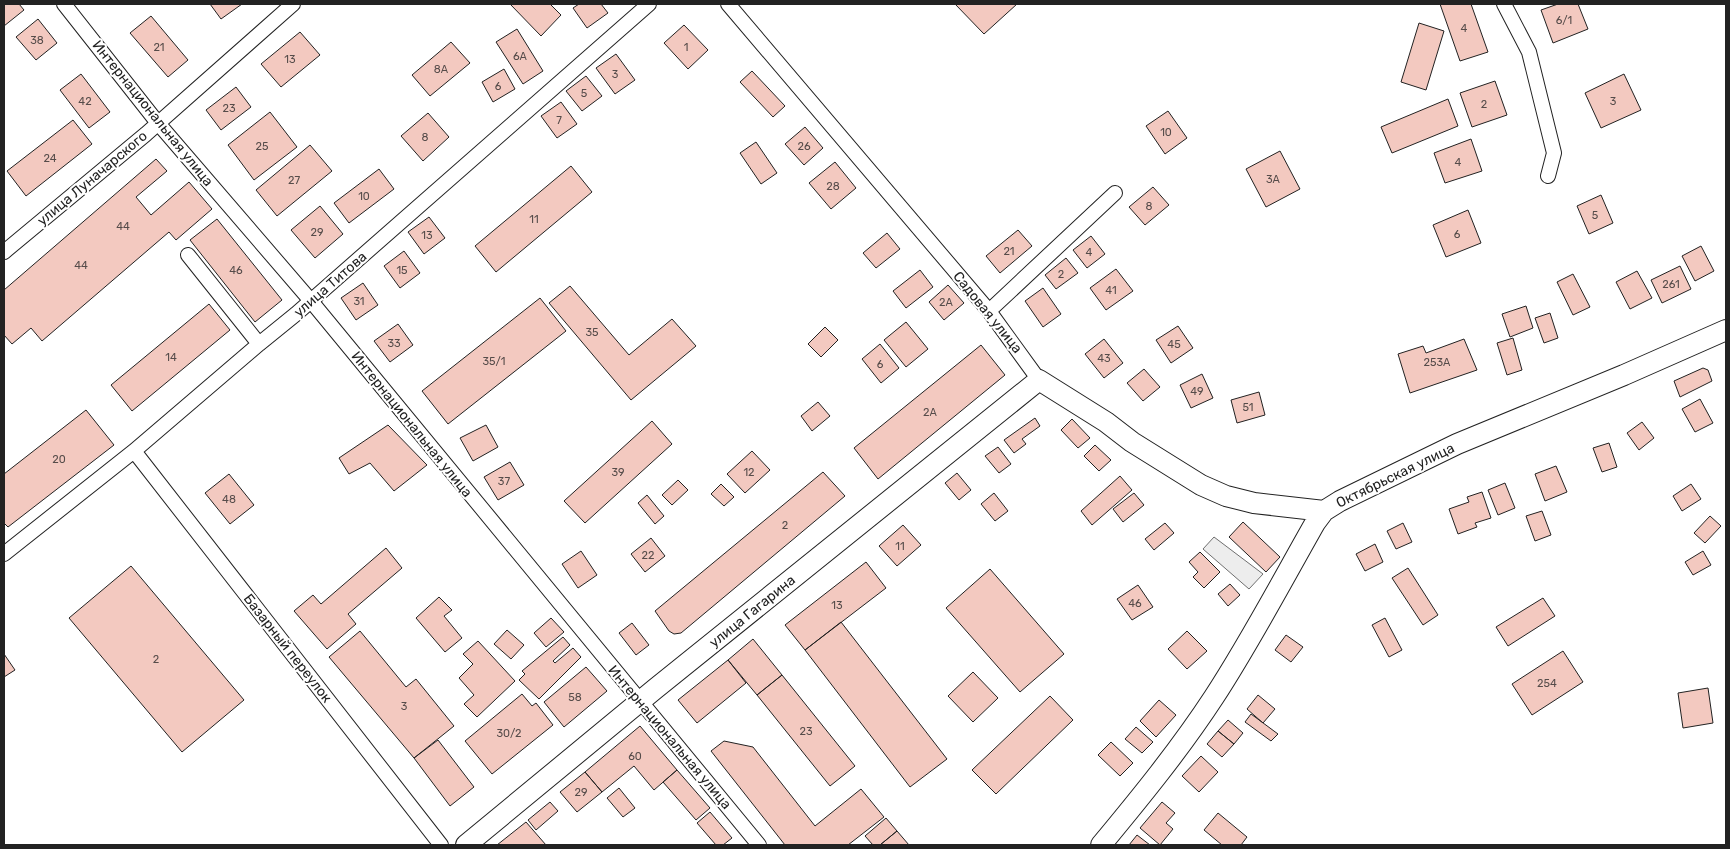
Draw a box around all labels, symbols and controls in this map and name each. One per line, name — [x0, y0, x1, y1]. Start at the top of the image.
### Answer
house number: 6/1 — [1556, 14, 1572, 27]
house number: 4 — [1461, 22, 1468, 35]
house number: 38 — [30, 34, 44, 47]
street label: Интернациональная улица — [89, 37, 217, 190]
house number: 21 — [153, 41, 165, 54]
house number: 1 — [684, 41, 688, 54]
house number: 6А — [513, 50, 528, 63]
house number: 13 — [284, 53, 296, 66]
house number: 8А — [434, 63, 449, 76]
house number: 3 — [612, 68, 619, 81]
house number: 6 — [495, 80, 502, 93]
house number: 5 — [581, 87, 588, 100]
house number: 42 — [78, 95, 92, 108]
house number: 3 — [1610, 95, 1617, 108]
house number: 2 — [1481, 98, 1487, 111]
house number: 23 — [222, 102, 236, 115]
house number: 7 — [556, 114, 562, 127]
house number: 10 — [1160, 126, 1172, 139]
street label: улица Луначарского — [34, 127, 151, 229]
house number: 8 — [422, 131, 429, 144]
house number: 25 — [256, 140, 269, 153]
house number: 26 — [797, 140, 811, 153]
house number: 24 — [43, 152, 57, 165]
house number: 4 — [1455, 156, 1462, 169]
house number: 3А — [1266, 173, 1281, 186]
house number: 27 — [288, 174, 300, 187]
house number: 28 — [826, 180, 840, 193]
house number: 10 — [358, 190, 370, 203]
house number: 8 — [1146, 200, 1153, 213]
house number: 5 — [1592, 209, 1599, 222]
house number: 11 — [529, 213, 539, 226]
house number: 44 — [116, 220, 130, 233]
house number: 29 — [311, 226, 323, 239]
house number: 6 — [1454, 228, 1461, 241]
house number: 13 — [421, 229, 433, 242]
house number: 21 — [1003, 245, 1015, 258]
house number: 4 — [1086, 246, 1093, 259]
street label: улица Титова — [290, 248, 370, 321]
house number: 44 — [74, 259, 88, 272]
house number: 46 — [229, 264, 243, 277]
house number: 15 — [396, 264, 408, 277]
street label: Садовая улица — [949, 268, 1026, 357]
house number: 2 — [1058, 268, 1064, 281]
house number: 261 — [1662, 278, 1680, 291]
house number: 41 — [1105, 284, 1117, 297]
house number: 31 — [353, 295, 365, 308]
house number: 2А — [939, 296, 954, 309]
house number: 35 — [585, 326, 599, 339]
house number: 33 — [387, 337, 401, 350]
house number: 45 — [1167, 338, 1181, 351]
street label: Интернациональная улица — [348, 348, 476, 501]
house number: 14 — [165, 351, 177, 364]
house number: 43 — [1097, 352, 1111, 365]
house number: 35/1 — [482, 355, 506, 368]
house number: 253А — [1424, 356, 1451, 369]
house number: 6 — [877, 358, 884, 371]
house number: 49 — [1190, 385, 1204, 398]
house number: 51 — [1242, 401, 1254, 414]
house number: 2А — [923, 406, 938, 419]
street label: Октябрьская улица — [1333, 439, 1457, 511]
house number: 20 — [52, 453, 66, 466]
house number: 39 — [611, 466, 625, 479]
house number: 12 — [743, 466, 755, 479]
house number: 37 — [498, 475, 510, 488]
house number: 48 — [222, 493, 236, 506]
house number: 2 — [782, 519, 788, 532]
house number: 11 — [895, 540, 905, 553]
house number: 22 — [642, 549, 654, 562]
street label: улица Гагарина — [706, 572, 799, 651]
street label: Базарный переулок — [240, 591, 336, 706]
house number: 46 — [1128, 597, 1142, 610]
house number: 13 — [831, 599, 843, 612]
house number: 2 — [153, 653, 159, 666]
street label: Интернациональная улица — [604, 662, 735, 813]
house number: 254 — [1537, 677, 1557, 690]
house number: 58 — [568, 691, 582, 704]
house number: 3 — [401, 700, 408, 713]
house number: 23 — [799, 725, 813, 738]
house number: 30/2 — [497, 727, 522, 740]
house number: 60 — [628, 750, 642, 763]
house number: 29 — [575, 786, 587, 799]

